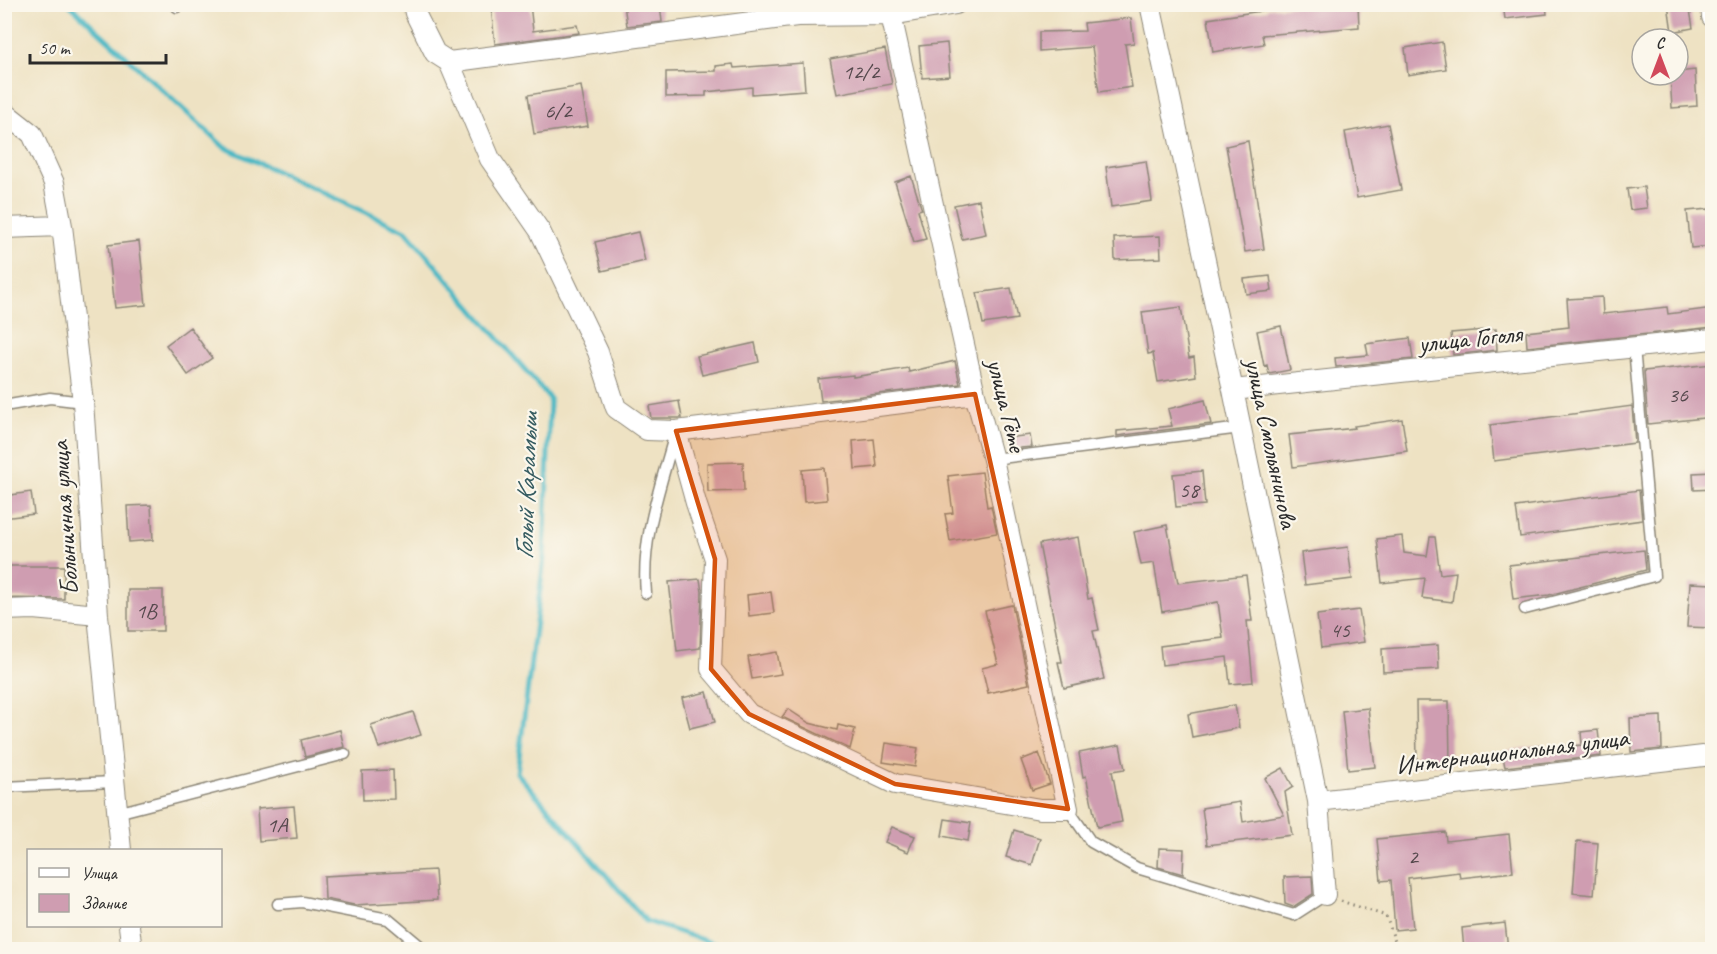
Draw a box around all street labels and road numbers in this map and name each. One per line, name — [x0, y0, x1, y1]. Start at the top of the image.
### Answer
street label: улица Гоголя — [1415, 316, 1526, 361]
street label: улица Гёте — [979, 353, 1035, 458]
street label: улица Смольянинова — [1237, 353, 1306, 533]
street label: Больничная улица — [43, 438, 86, 596]
street label: Интернациональная улица — [1394, 721, 1632, 782]

